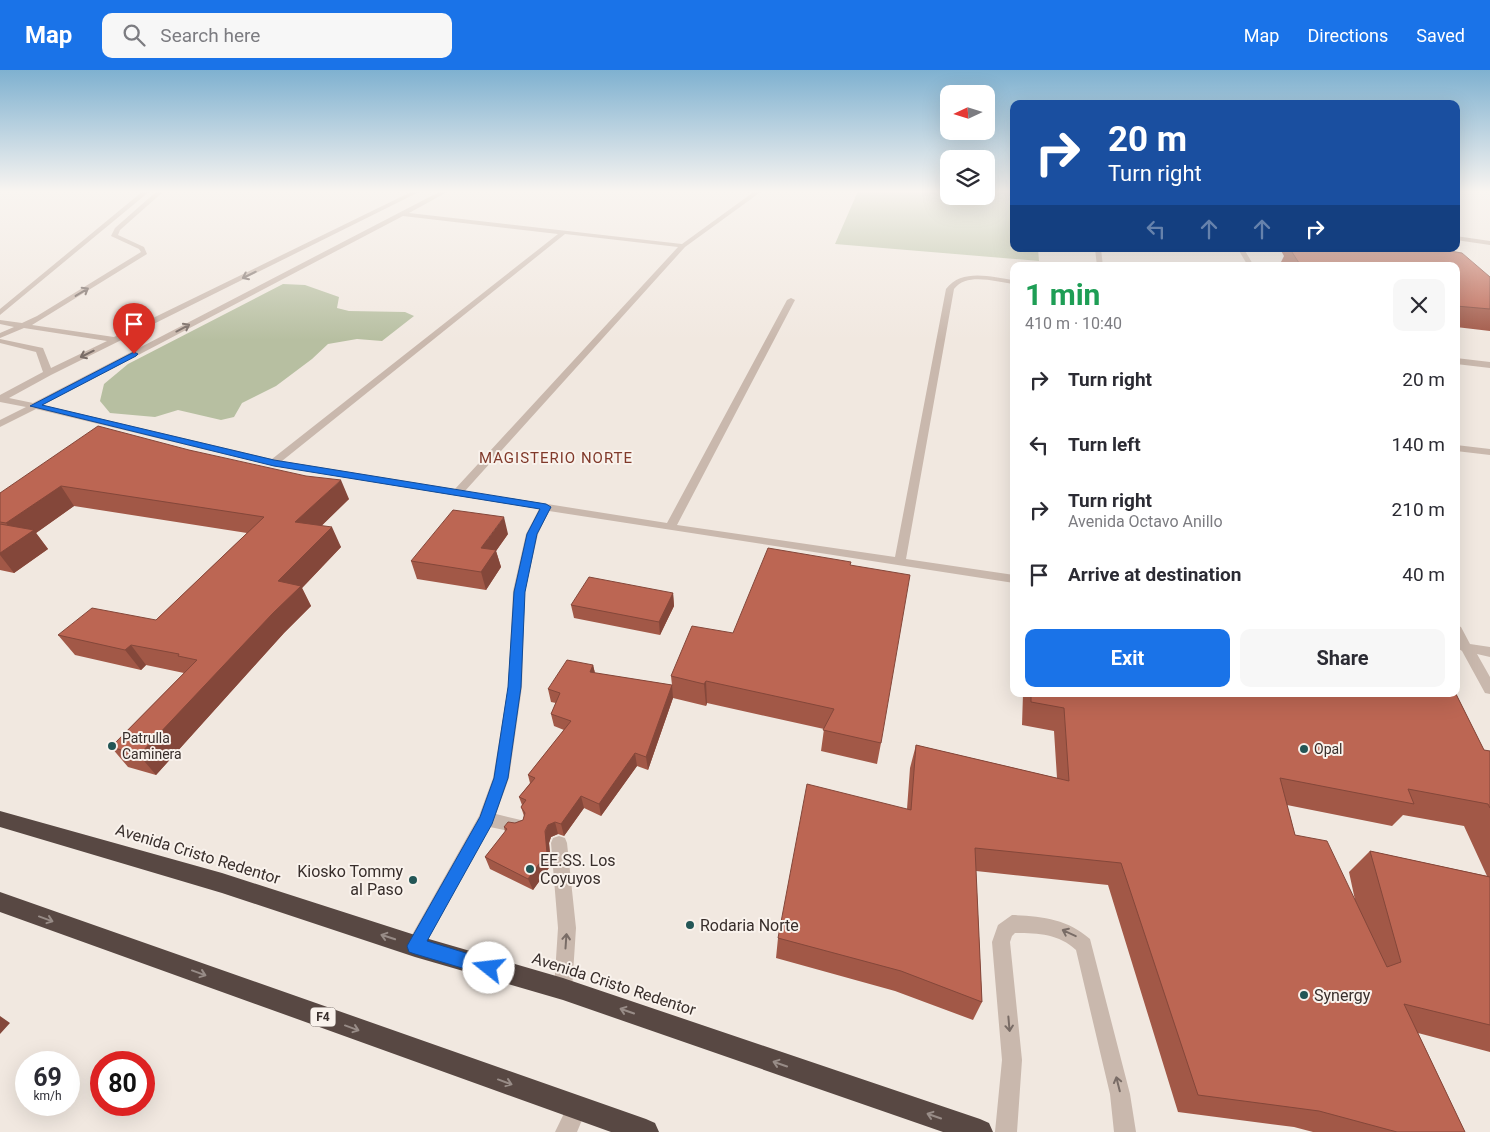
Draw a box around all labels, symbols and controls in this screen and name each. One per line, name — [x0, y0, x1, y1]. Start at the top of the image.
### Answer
search box — [102, 13, 452, 58]
text: Map — [25, 21, 72, 49]
icon: search — [120, 21, 148, 49]
text: Search here — [160, 24, 260, 47]
text: Map — [1244, 25, 1279, 46]
text: Directions — [1307, 25, 1388, 46]
text: Saved — [1416, 25, 1465, 46]
north arrow — [940, 85, 995, 140]
map controls — [940, 85, 995, 205]
text: 20 m — [1108, 119, 1187, 160]
icon: right — [1025, 120, 1090, 185]
button: layers — [940, 150, 995, 205]
text: Turn right — [1108, 161, 1202, 186]
icon: left — [1142, 215, 1170, 243]
icon: ahead — [1195, 215, 1223, 243]
icon: ahead — [1248, 215, 1276, 243]
icon: right — [1301, 215, 1329, 243]
one-way arrow — [242, 271, 257, 280]
text: 1 min — [1025, 277, 1100, 312]
button: close — [1393, 279, 1445, 331]
one-way arrow — [74, 287, 88, 297]
pin — [113, 303, 155, 354]
icon: arrive — [120, 310, 148, 338]
text: 410 m · 10:40 — [1025, 314, 1122, 333]
one-way arrow — [175, 323, 190, 333]
one-way arrow — [80, 350, 95, 359]
icon: right — [1025, 366, 1053, 394]
text: Turn right — [1068, 368, 1152, 391]
text: 20 m — [1402, 368, 1445, 391]
icon: left — [1025, 431, 1053, 459]
text: Turn left — [1068, 433, 1141, 456]
text: 140 m — [1392, 433, 1445, 456]
district label: MAGISTERIO NORTE — [479, 449, 633, 467]
text: Turn right — [1068, 489, 1152, 512]
icon: right — [1025, 496, 1053, 524]
text: 210 m — [1392, 498, 1445, 521]
text: Avenida Octavo Anillo — [1068, 512, 1223, 531]
icon: arrive — [1025, 561, 1053, 589]
text: Arrive at destination — [1068, 563, 1241, 586]
text: 40 m — [1402, 563, 1445, 586]
button: Exit — [1025, 629, 1230, 687]
button: Share — [1240, 629, 1445, 687]
place label: Patrulla Caminera — [122, 730, 182, 762]
marker: Patrulla Caminera — [106, 740, 118, 752]
place label: Opal — [1314, 741, 1343, 757]
marker: Opal — [1298, 743, 1310, 755]
street label: Avenida Cristo Redentor — [113, 820, 283, 888]
place label: EE.SS. Los Coyuyos — [540, 851, 616, 888]
place label: Kiosko Tommy al Paso — [297, 862, 403, 899]
marker: EE.SS. Los Coyuyos — [524, 863, 536, 875]
marker: Kiosko Tommy al Paso — [407, 874, 419, 886]
one-way arrow — [38, 915, 53, 924]
place label: Rodaria Norte — [700, 916, 799, 935]
marker: Rodaria Norte — [684, 919, 696, 931]
one-way arrow — [1062, 928, 1077, 938]
one-way arrow — [380, 932, 396, 942]
one-way arrow — [562, 933, 571, 949]
position arrow — [462, 941, 514, 993]
street label: Avenida Cristo Redentor — [530, 949, 699, 1020]
one-way arrow — [191, 969, 206, 978]
place label: Synergy — [1314, 986, 1371, 1005]
marker: Synergy — [1298, 989, 1310, 1001]
one-way arrow — [619, 1006, 635, 1015]
road number: F4 — [310, 1008, 336, 1026]
one-way arrow — [1004, 1016, 1013, 1032]
one-way arrow — [344, 1024, 359, 1033]
speed limit sign: 80 — [90, 1051, 155, 1116]
one-way arrow — [773, 1058, 789, 1068]
text: 69 — [33, 1063, 62, 1092]
one-way arrow — [1113, 1076, 1122, 1092]
one-way arrow — [497, 1078, 513, 1087]
text: km/h — [33, 1089, 62, 1103]
one-way arrow — [927, 1111, 942, 1120]

